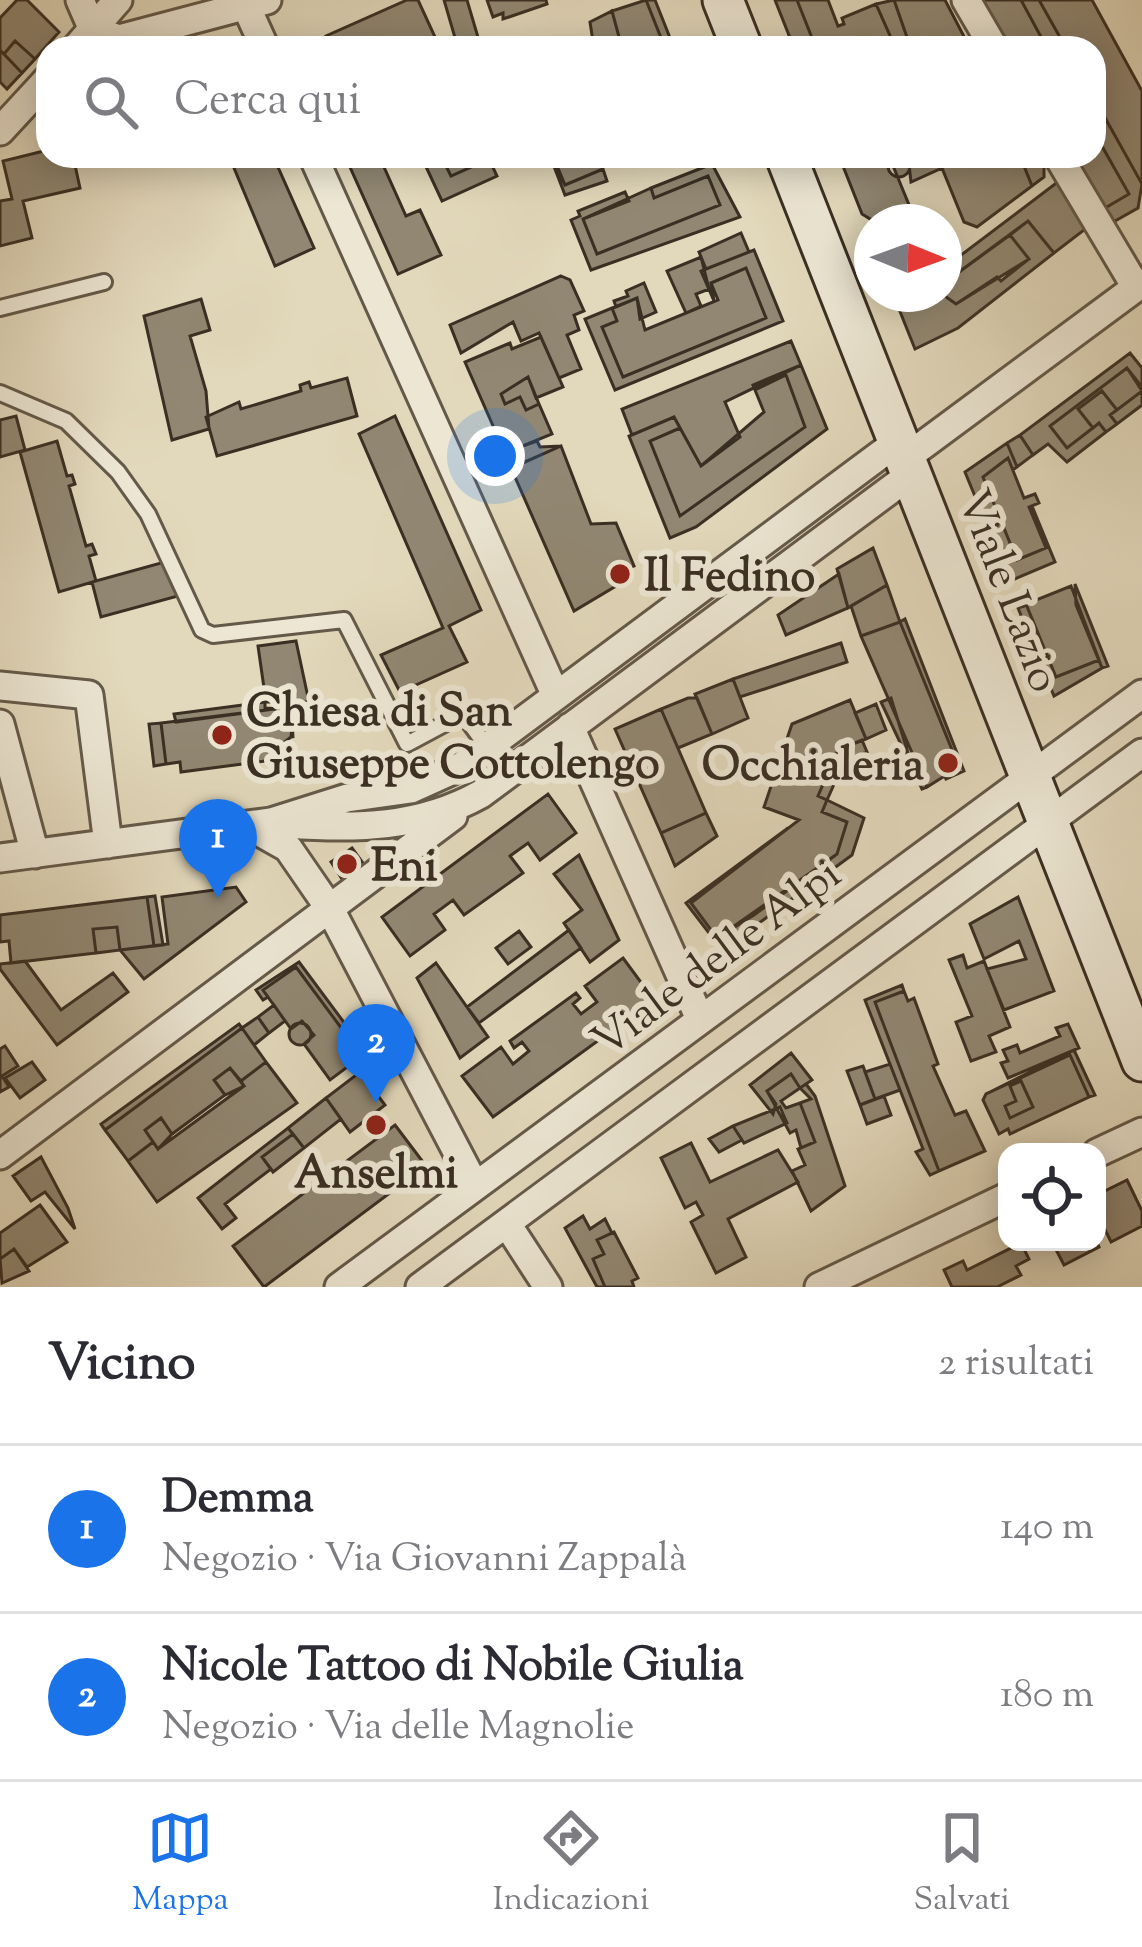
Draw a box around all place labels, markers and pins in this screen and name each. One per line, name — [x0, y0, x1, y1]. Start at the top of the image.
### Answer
place label: Il Fedino — [644, 547, 815, 612]
marker: Il Fedino — [607, 561, 633, 587]
place label: Chiesa di San Giuseppe Cottolengo — [246, 682, 660, 799]
marker: Chiesa di San Giuseppe Cottolengo — [209, 722, 235, 748]
place label: Occhialeria — [702, 736, 924, 801]
marker: Occhialeria — [935, 750, 961, 776]
pin: 1 — [179, 799, 257, 898]
place label: Eni — [371, 837, 438, 902]
marker: Eni — [334, 851, 360, 877]
pin: 2 — [337, 1004, 415, 1103]
marker: Anselmi — [363, 1112, 389, 1138]
place label: Anselmi — [294, 1144, 458, 1209]

